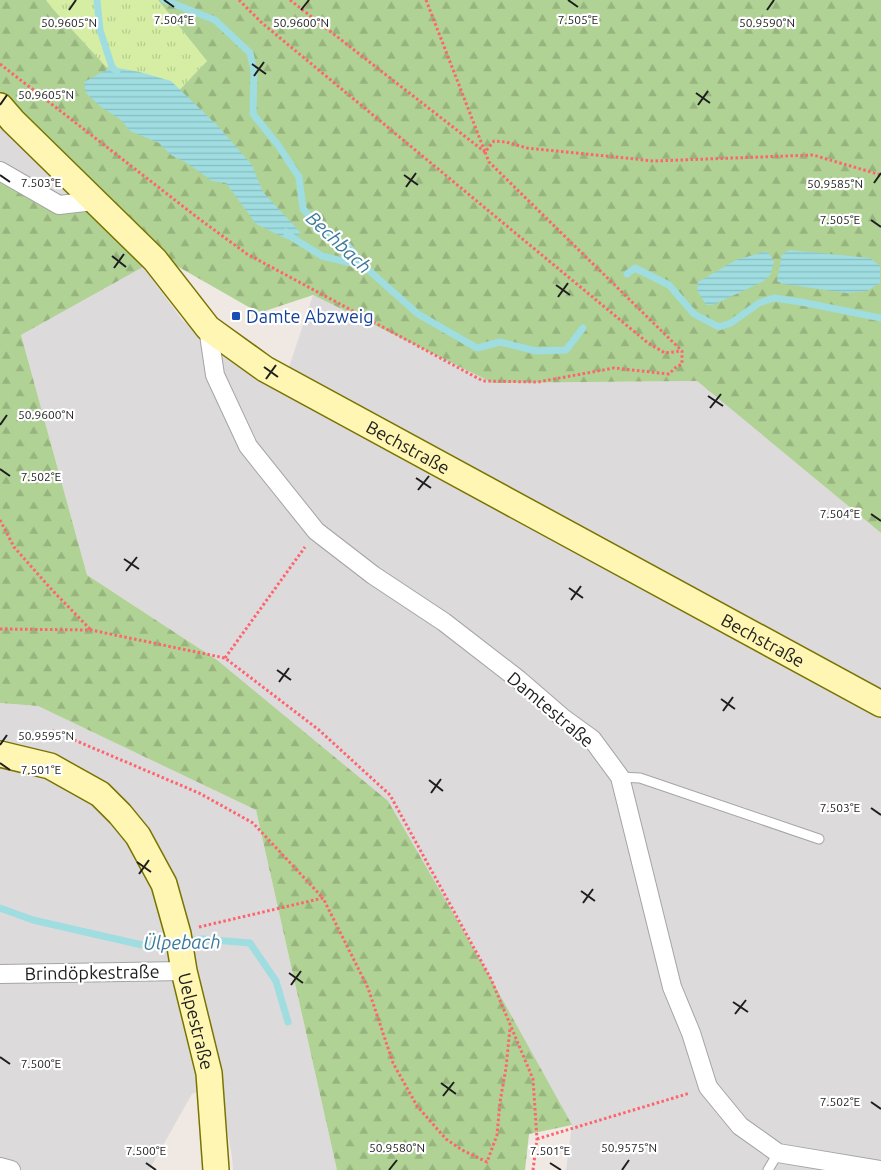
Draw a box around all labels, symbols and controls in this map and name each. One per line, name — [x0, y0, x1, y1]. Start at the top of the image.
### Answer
text: 7.504°E — [154, 13, 195, 26]
text: 7.505°E — [558, 13, 599, 26]
text: 50.9605°N — [41, 16, 97, 29]
text: 50.9600°N — [273, 16, 329, 29]
text: 50.9590°N — [739, 16, 795, 29]
text: 50.9605°N — [18, 88, 74, 101]
text: 7.503°E — [21, 176, 62, 189]
text: 50.9585°N — [807, 177, 863, 190]
water label: Bechbach — [302, 206, 376, 278]
text: 7.505°E — [820, 213, 861, 226]
place label: Damte Abzweig — [246, 306, 374, 326]
marker: Damte Abzweig — [230, 310, 242, 322]
text: 50.9600°N — [18, 408, 74, 421]
street label: Bechstraße — [363, 416, 453, 478]
text: 7.502°E — [21, 470, 62, 483]
text: 7.504°E — [820, 507, 861, 520]
street label: Bechstraße — [718, 609, 808, 671]
street label: Damtestraße — [504, 667, 598, 751]
text: 50.9595°N — [18, 729, 74, 742]
text: 7.501°E — [21, 763, 62, 776]
text: 7.503°E — [820, 801, 861, 814]
water label: Ülpebach — [143, 930, 221, 954]
street label: Brindöpkestraße — [24, 961, 160, 983]
street label: Uelpestraße — [175, 971, 218, 1072]
text: 7.500°E — [21, 1057, 62, 1070]
text: 7.502°E — [820, 1095, 861, 1108]
text: 50.9580°N — [369, 1141, 425, 1154]
text: 50.9575°N — [601, 1141, 657, 1154]
text: 7.500°E — [126, 1144, 167, 1157]
text: 7.501°E — [530, 1144, 571, 1157]

